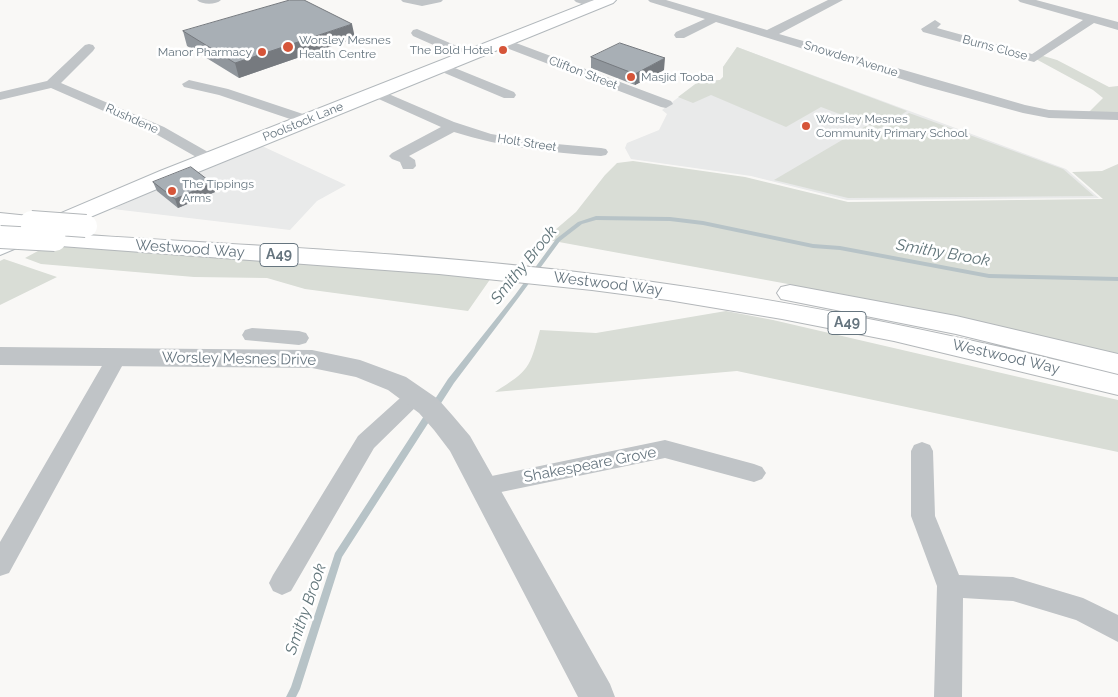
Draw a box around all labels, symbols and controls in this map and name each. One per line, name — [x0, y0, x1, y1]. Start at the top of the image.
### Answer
street label: Burns Close — [961, 32, 1029, 64]
place label: Worsley Mesnes Health Centre — [299, 33, 391, 61]
street label: Snowden Avenue — [802, 38, 900, 80]
marker: Worsley Mesnes Health Centre — [281, 40, 295, 54]
place label: The Bold Hotel — [410, 43, 493, 57]
marker: The Bold Hotel — [497, 44, 509, 56]
place label: Manor Pharmacy — [158, 45, 252, 59]
marker: Manor Pharmacy — [256, 46, 268, 58]
street label: Clifton Street — [547, 53, 619, 93]
place label: Masjid Tooba — [641, 70, 714, 84]
marker: Masjid Tooba — [625, 71, 637, 83]
street label: Poolstock Lane — [261, 99, 345, 145]
street label: Rushdene — [103, 101, 161, 137]
place label: Worsley Mesnes Community Primary School — [816, 112, 968, 140]
marker: Worsley Mesnes Community Primary School — [800, 120, 812, 132]
street label: Holt Street — [496, 131, 558, 155]
place label: The Tippings Arms — [182, 177, 254, 205]
marker: The Tippings Arms — [166, 185, 178, 197]
water label: Smithy Brook — [487, 222, 561, 308]
water label: Smithy Brook — [895, 235, 991, 271]
street label: Westwood Way — [135, 236, 245, 262]
road number: A49 — [260, 244, 298, 266]
street label: Westwood Way — [552, 268, 664, 300]
road number: A49 — [828, 312, 866, 334]
street label: Westwood Way — [951, 336, 1061, 378]
street label: Worsley Mesnes Drive — [162, 349, 316, 369]
street label: Shakespeare Grove — [522, 443, 658, 487]
water label: Smithy Brook — [281, 561, 331, 657]

